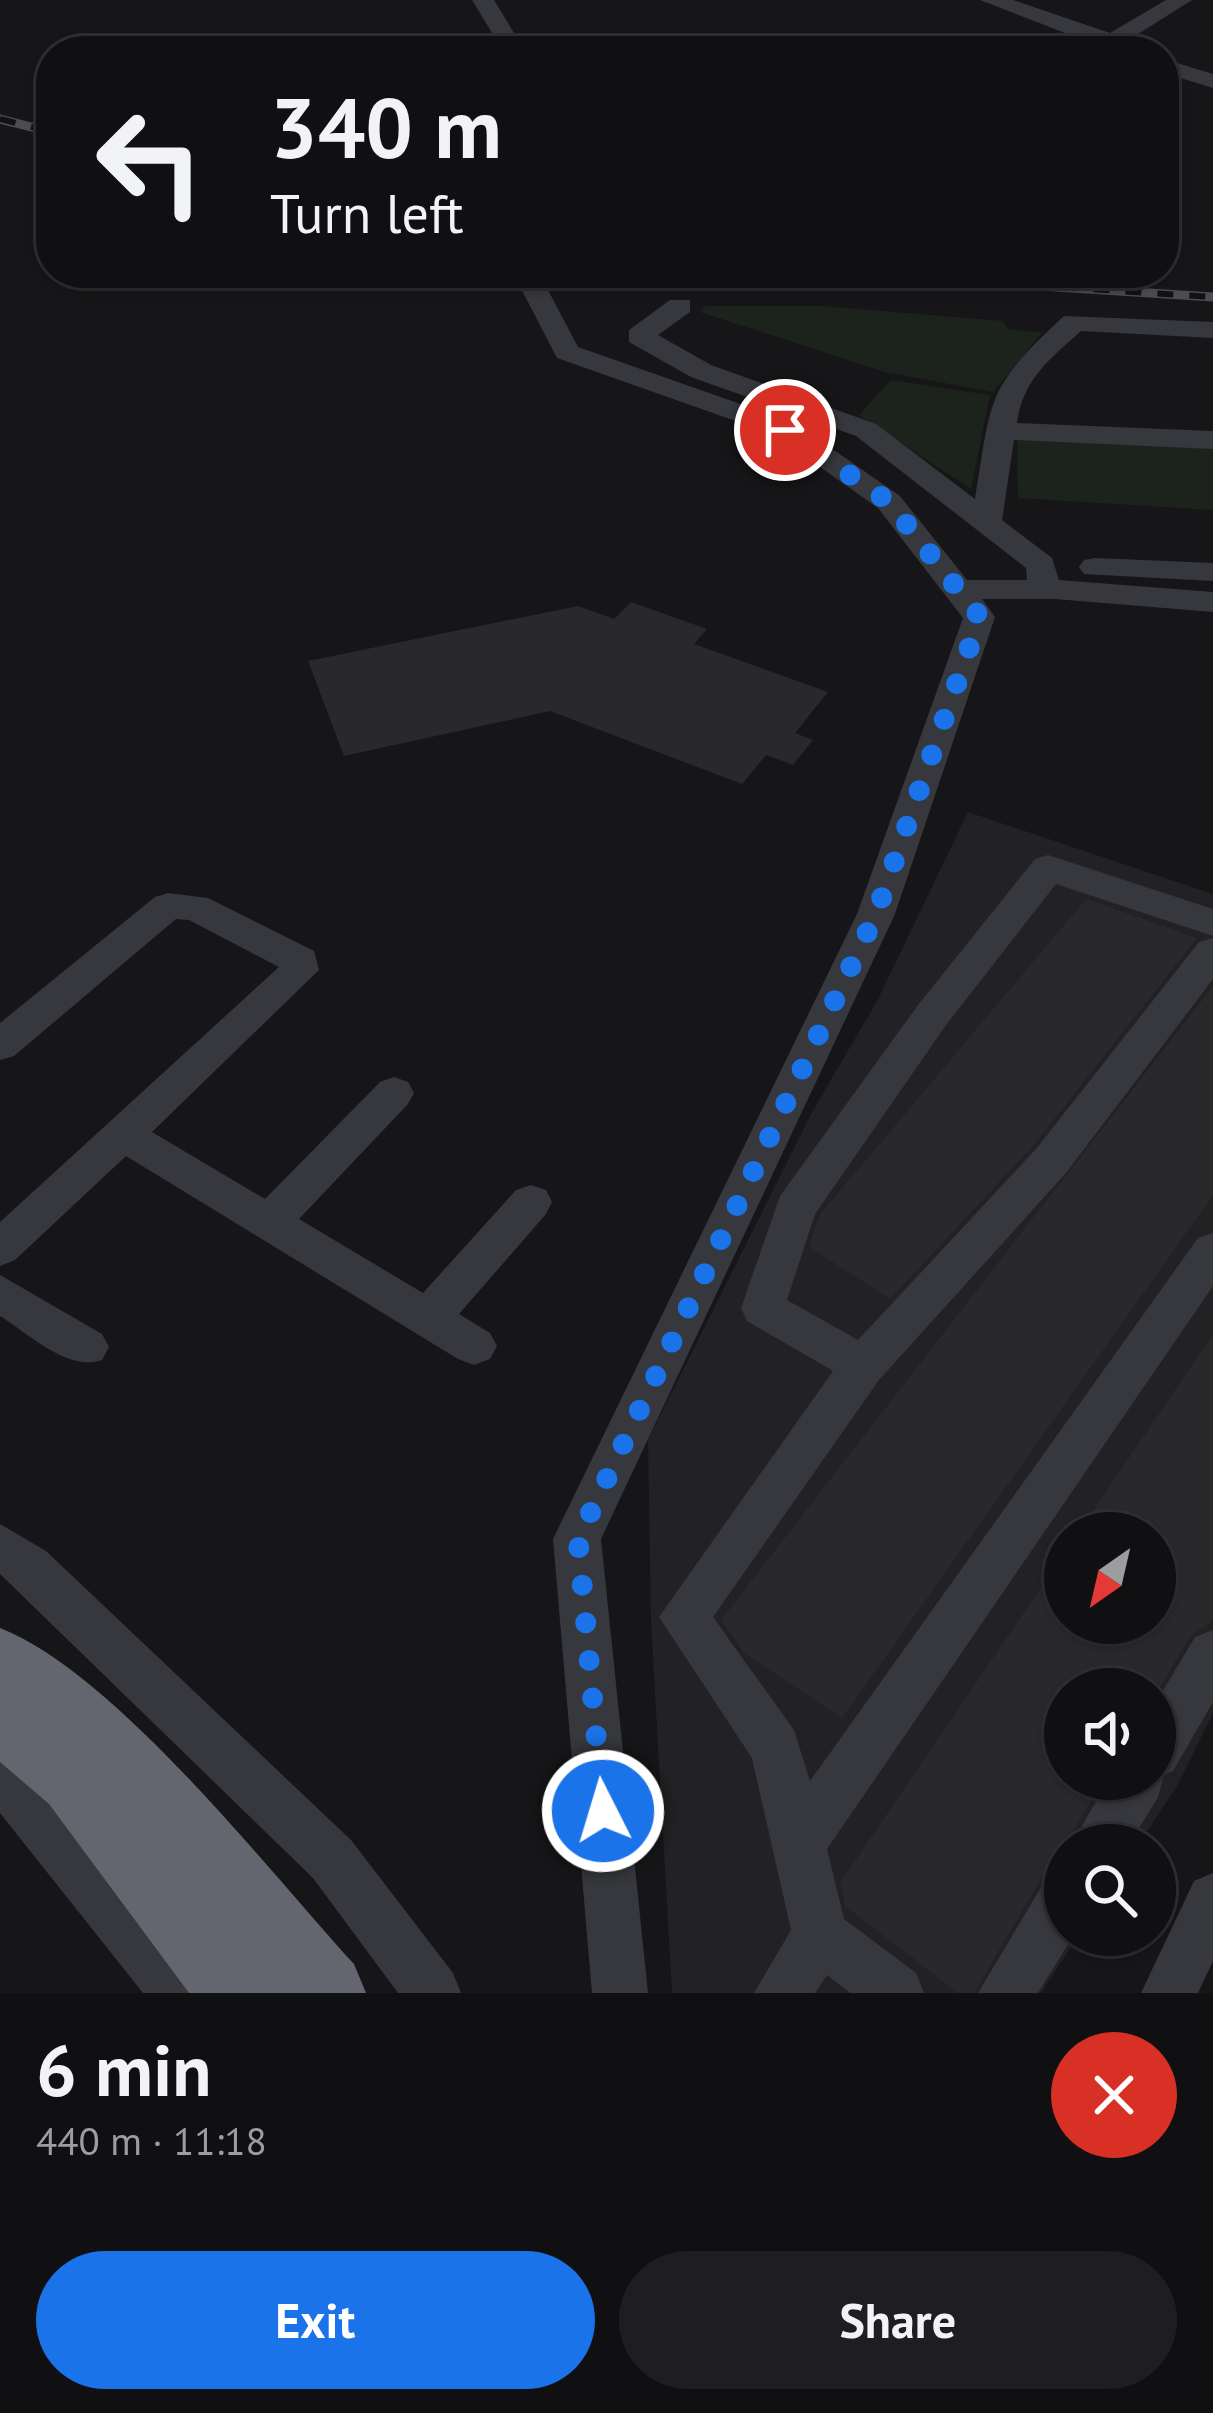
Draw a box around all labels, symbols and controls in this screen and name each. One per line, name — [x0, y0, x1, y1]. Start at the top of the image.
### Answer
text: 340 m — [270, 72, 502, 181]
icon: left — [72, 84, 228, 240]
text: Turn left — [270, 178, 464, 248]
pin — [734, 379, 836, 481]
icon: arrive — [752, 397, 818, 463]
north arrow — [1044, 1512, 1176, 1644]
map controls — [1044, 1512, 1176, 1956]
button: sound — [1044, 1668, 1176, 1800]
position arrow — [540, 1748, 666, 1874]
button: search — [1044, 1824, 1176, 1956]
text: 6 min — [36, 2023, 212, 2116]
button: close — [1051, 2032, 1177, 2158]
text: 440 m · 11:18 — [36, 2115, 267, 2166]
button: Exit — [36, 2251, 595, 2389]
button: Share — [619, 2251, 1177, 2389]

